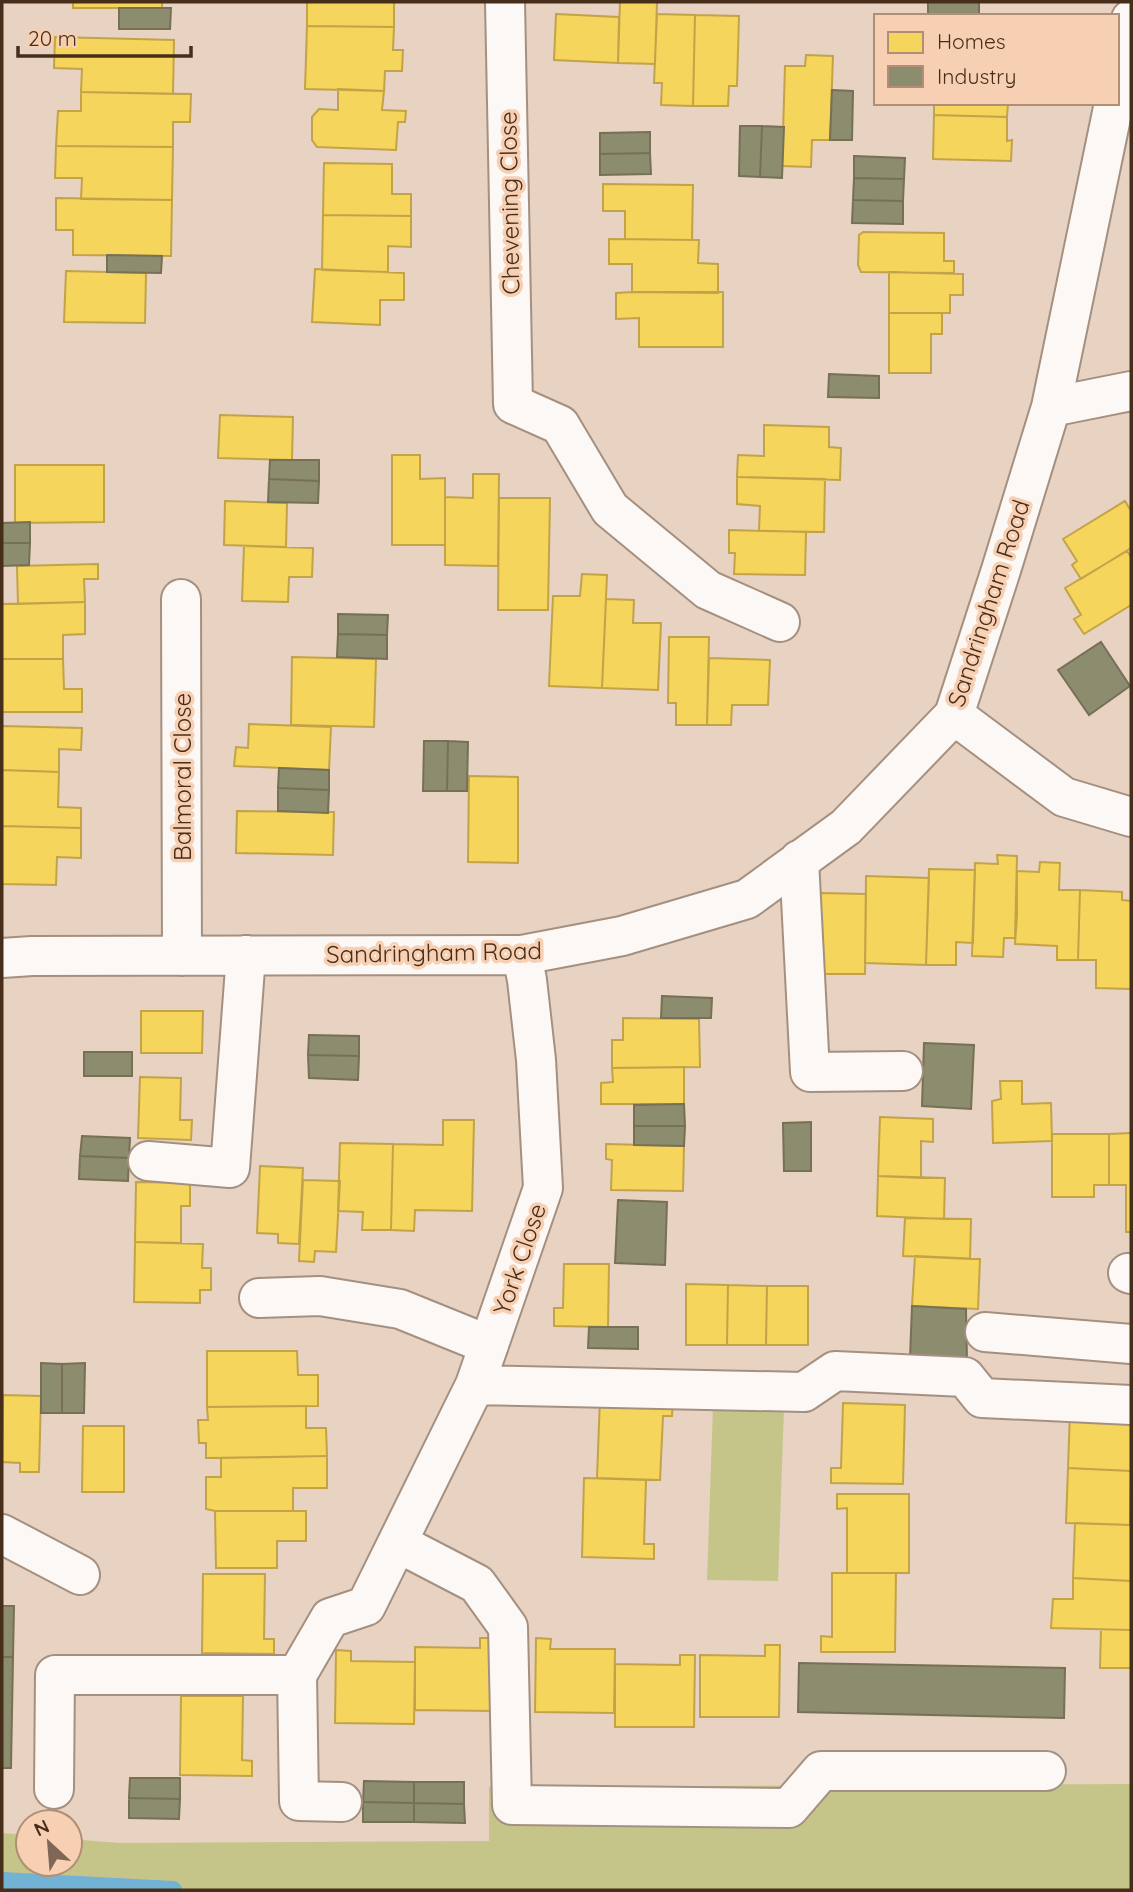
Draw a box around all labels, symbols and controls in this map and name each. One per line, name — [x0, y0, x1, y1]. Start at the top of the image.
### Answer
scale bar — [18, 14, 191, 58]
legend — [874, 14, 1119, 105]
text: 20 m — [28, 25, 77, 51]
text: Homes — [937, 28, 1006, 54]
text: Industry — [937, 63, 1016, 89]
street label: Chevening Close — [492, 111, 526, 295]
street label: Sandringham Road — [940, 496, 1036, 710]
street label: Balmoral Close — [167, 693, 197, 861]
street label: Sandringham Road — [326, 935, 542, 969]
street label: York Close — [486, 1199, 552, 1319]
north arrow — [14, 1808, 84, 1878]
text: N — [30, 1814, 53, 1842]

